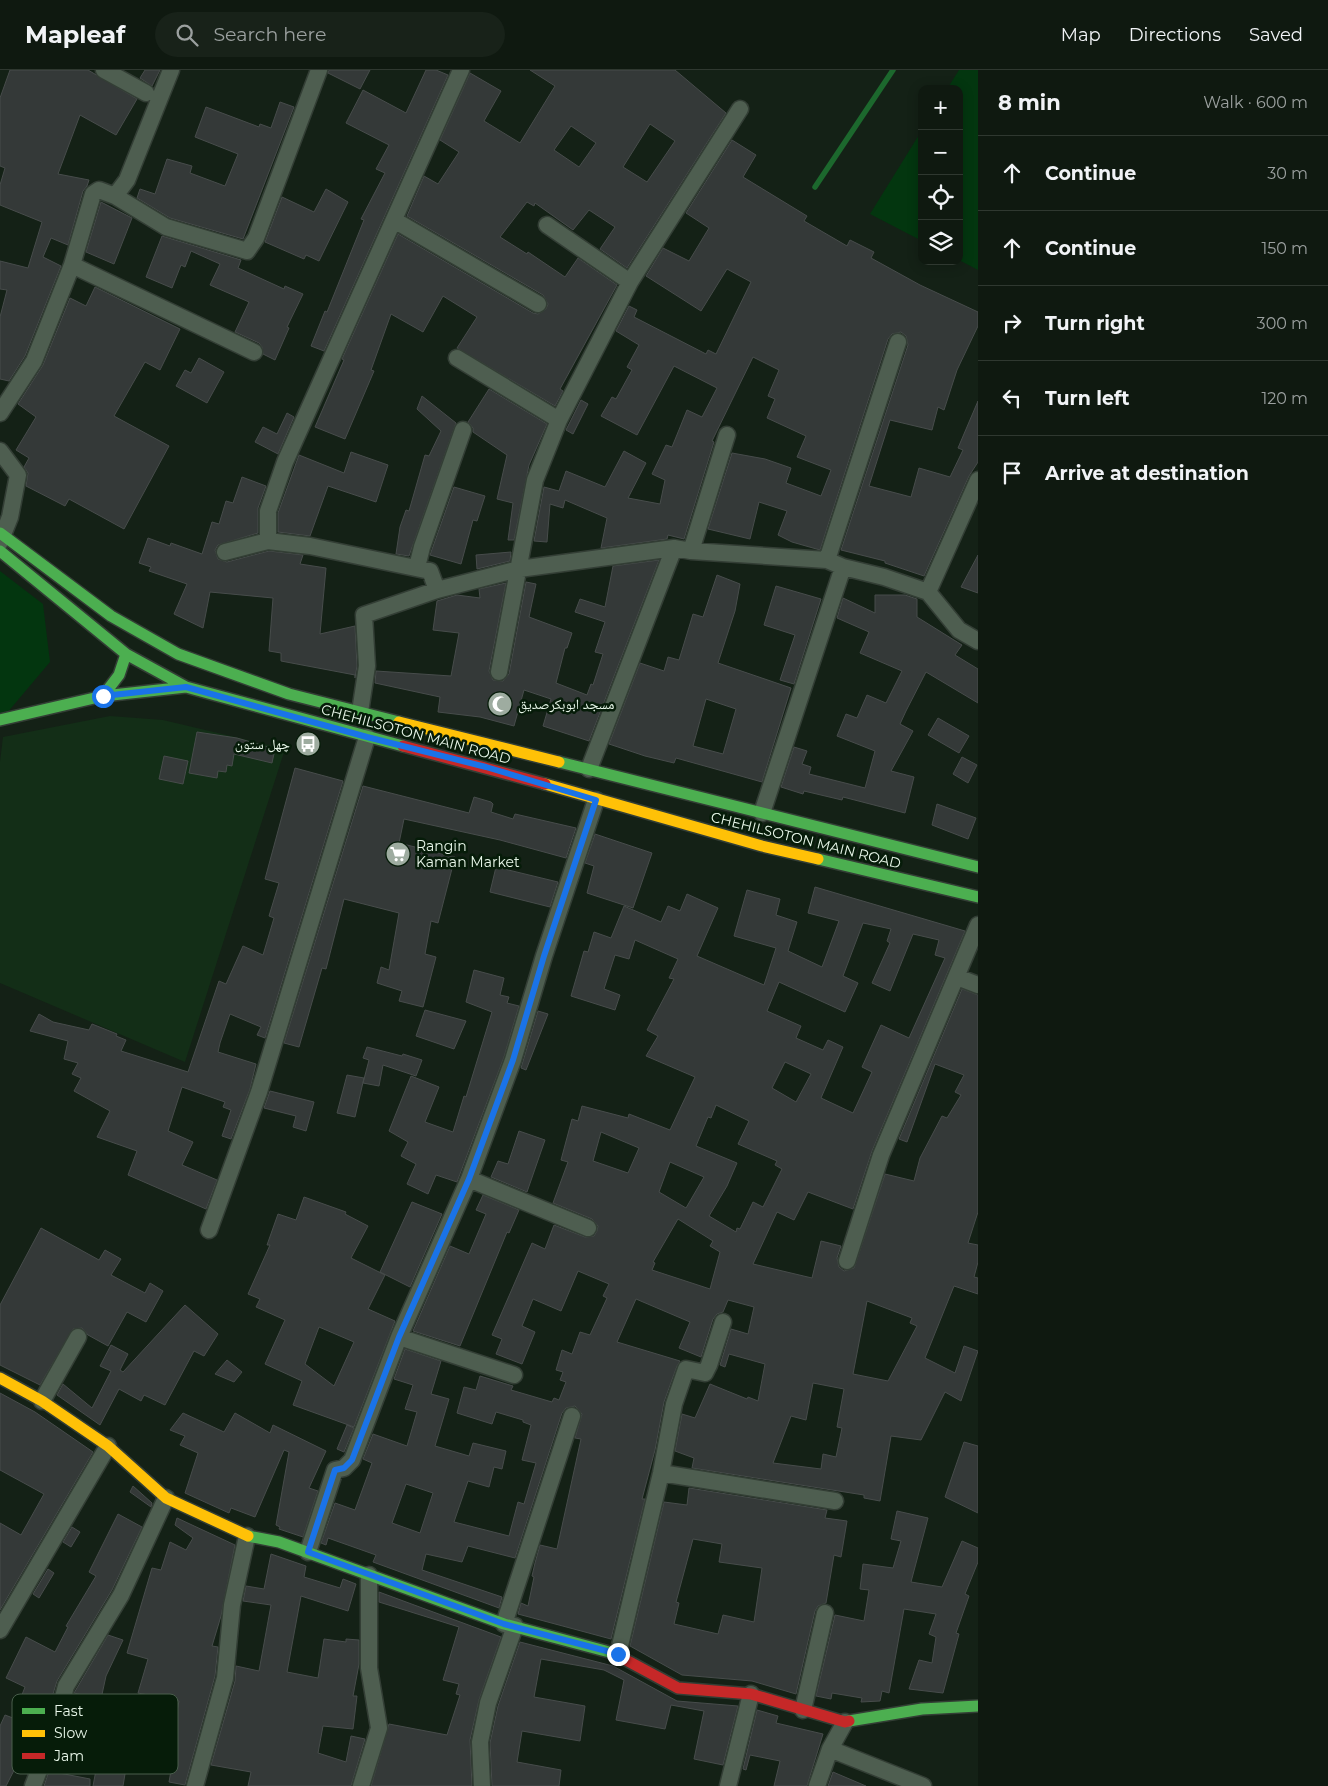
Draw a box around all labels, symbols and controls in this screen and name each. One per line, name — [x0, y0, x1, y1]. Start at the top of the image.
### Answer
search box — [155, 12, 505, 57]
text: Mapleaf — [25, 20, 125, 49]
icon: search — [173, 21, 201, 49]
text: Search here — [213, 23, 326, 46]
text: Map — [1061, 24, 1101, 46]
text: Directions — [1129, 24, 1221, 46]
text: Saved — [1249, 24, 1303, 46]
map controls — [918, 85, 963, 265]
button: + — [918, 85, 963, 130]
text: 8 min — [998, 90, 1061, 115]
text: Walk · 600 m — [1203, 93, 1308, 112]
button: − — [918, 130, 963, 175]
icon: ahead — [998, 159, 1026, 187]
text: Continue — [1045, 162, 1136, 185]
text: 30 m — [1267, 164, 1308, 183]
button: locate — [918, 175, 963, 220]
button: layers — [918, 220, 963, 265]
icon: ahead — [998, 234, 1026, 262]
text: Continue — [1045, 237, 1136, 260]
text: 150 m — [1261, 239, 1308, 258]
icon: right — [998, 309, 1026, 337]
text: Turn right — [1045, 312, 1145, 335]
text: 300 m — [1257, 314, 1308, 333]
icon: left — [998, 384, 1026, 412]
text: Turn left — [1045, 387, 1130, 410]
text: 120 m — [1261, 389, 1308, 408]
icon: arrive — [998, 459, 1026, 487]
text: Arrive at destination — [1045, 462, 1249, 485]
route start — [92, 685, 115, 708]
mosque icon: مسجد ابوبکرصدیق — [487, 691, 513, 717]
place label: مسجد ابوبکرصدیق — [518, 695, 614, 714]
street label: CHEHILSOTON MAIN ROAD — [319, 700, 513, 768]
bus stop icon: چهل ستون — [295, 731, 321, 757]
place label: چهل ستون — [235, 735, 290, 753]
street label: CHEHILSOTON MAIN ROAD — [709, 808, 903, 872]
place label: Rangin Kaman Market — [416, 837, 520, 871]
supermarket icon: Rangin Kaman Market — [385, 841, 411, 867]
route end — [607, 1643, 630, 1666]
legend — [12, 1694, 178, 1774]
text: Fast — [54, 1702, 84, 1720]
text: Slow — [54, 1724, 88, 1742]
text: Jam — [53, 1747, 84, 1765]

